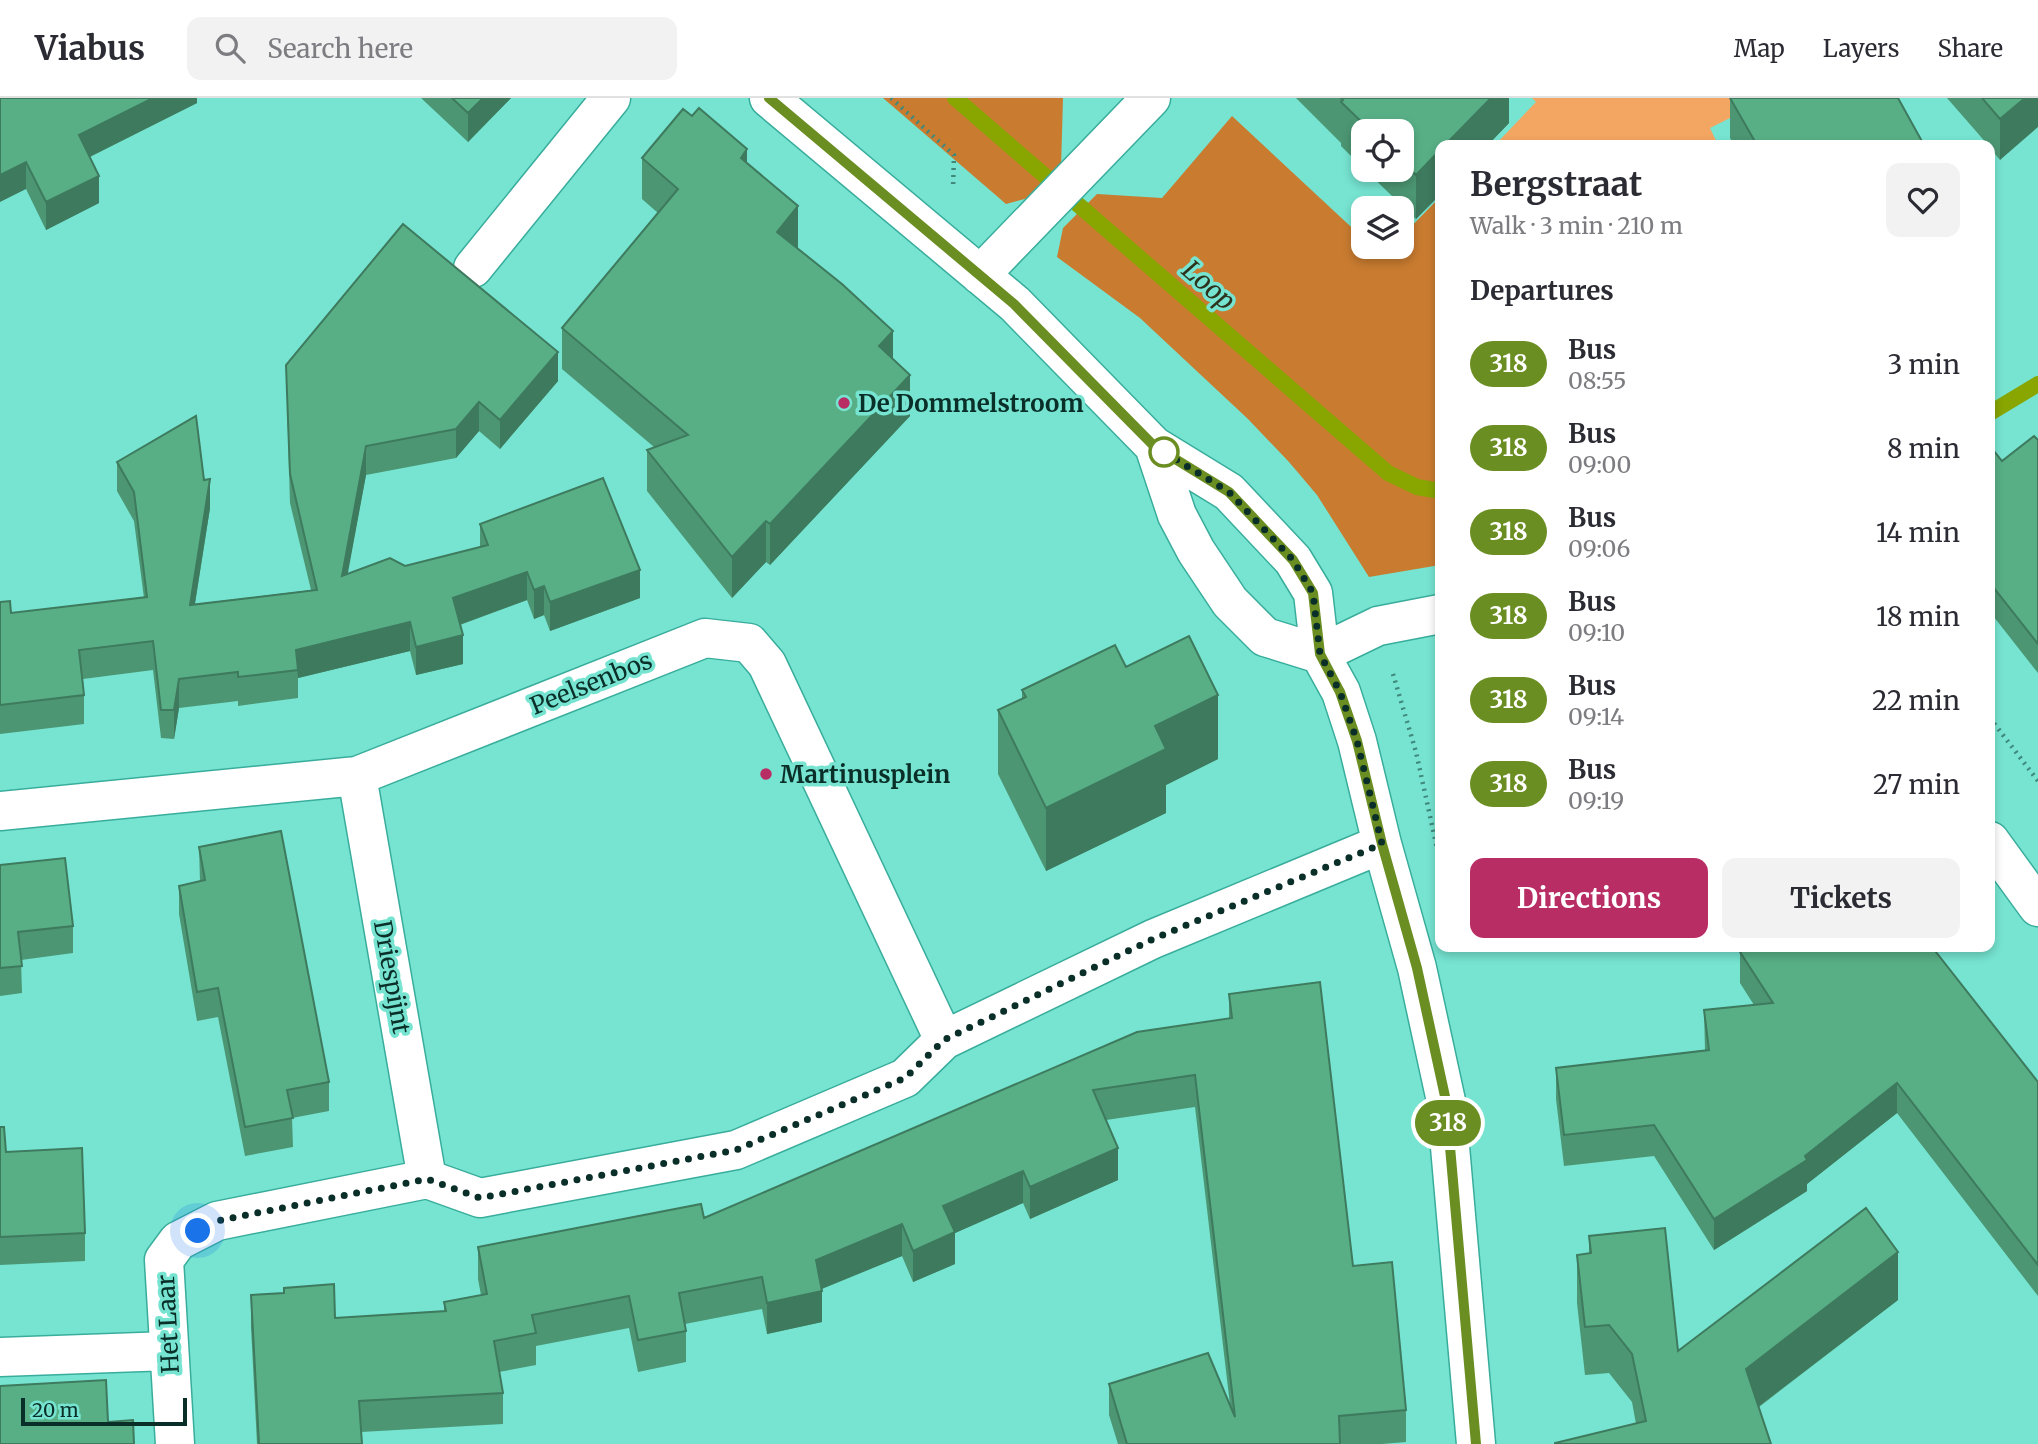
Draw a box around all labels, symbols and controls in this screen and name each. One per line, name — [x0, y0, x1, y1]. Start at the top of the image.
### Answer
search box — [187, 17, 677, 80]
text: Viabus — [35, 28, 145, 69]
icon: search — [211, 29, 249, 67]
text: Search here — [267, 32, 413, 65]
text: Map — [1734, 33, 1785, 64]
text: Layers — [1823, 33, 1899, 64]
text: Share — [1937, 33, 2003, 64]
map controls — [1351, 119, 1414, 259]
button: locate — [1351, 119, 1414, 182]
button: heart — [1886, 163, 1960, 237]
text: Bergstraat — [1470, 164, 1642, 205]
button: layers — [1351, 196, 1414, 259]
text: Walk · 3 min · 210 m — [1470, 211, 1683, 240]
water label: Loop — [1176, 253, 1242, 317]
text: Departures — [1470, 274, 1614, 307]
text: Bus — [1568, 333, 1616, 366]
text: 318 — [1489, 348, 1528, 379]
text: 3 min — [1888, 348, 1960, 381]
text: 08:55 — [1568, 366, 1626, 395]
place label: De Dommelstroom — [858, 388, 1084, 419]
marker: De Dommelstroom — [836, 395, 852, 411]
text: Bus — [1568, 417, 1616, 450]
text: 318 — [1489, 432, 1528, 463]
text: 8 min — [1887, 432, 1960, 465]
unlabelled marker — [1149, 437, 1179, 467]
text: 09:00 — [1568, 450, 1631, 479]
text: Bus — [1568, 501, 1616, 534]
text: 318 — [1489, 516, 1528, 547]
text: 14 min — [1876, 516, 1960, 549]
text: 09:06 — [1568, 534, 1630, 563]
text: Bus — [1568, 585, 1616, 618]
text: 318 — [1489, 600, 1528, 631]
text: 18 min — [1876, 600, 1960, 633]
text: 09:10 — [1568, 618, 1625, 647]
street label: Peelsenbos — [526, 645, 656, 721]
text: Bus — [1568, 669, 1616, 702]
text: 318 — [1489, 684, 1528, 715]
text: 22 min — [1872, 684, 1960, 717]
text: 09:14 — [1568, 702, 1624, 731]
text: Bus — [1568, 753, 1616, 786]
place label: Martinusplein — [780, 759, 950, 790]
marker: Martinusplein — [758, 766, 774, 782]
text: 318 — [1489, 768, 1528, 799]
text: 27 min — [1873, 768, 1960, 801]
text: 09:19 — [1568, 786, 1624, 815]
button: Directions — [1470, 858, 1708, 938]
button: Tickets — [1722, 858, 1960, 938]
street label: Driespijnt — [367, 918, 417, 1037]
line badge: 318 — [1408, 1100, 1488, 1146]
text: 318 — [1429, 1107, 1467, 1138]
your location — [180, 1213, 215, 1248]
street label: Het Laar — [150, 1274, 186, 1374]
scale bar — [21, 1395, 187, 1427]
text: 20 m — [32, 1398, 79, 1422]

